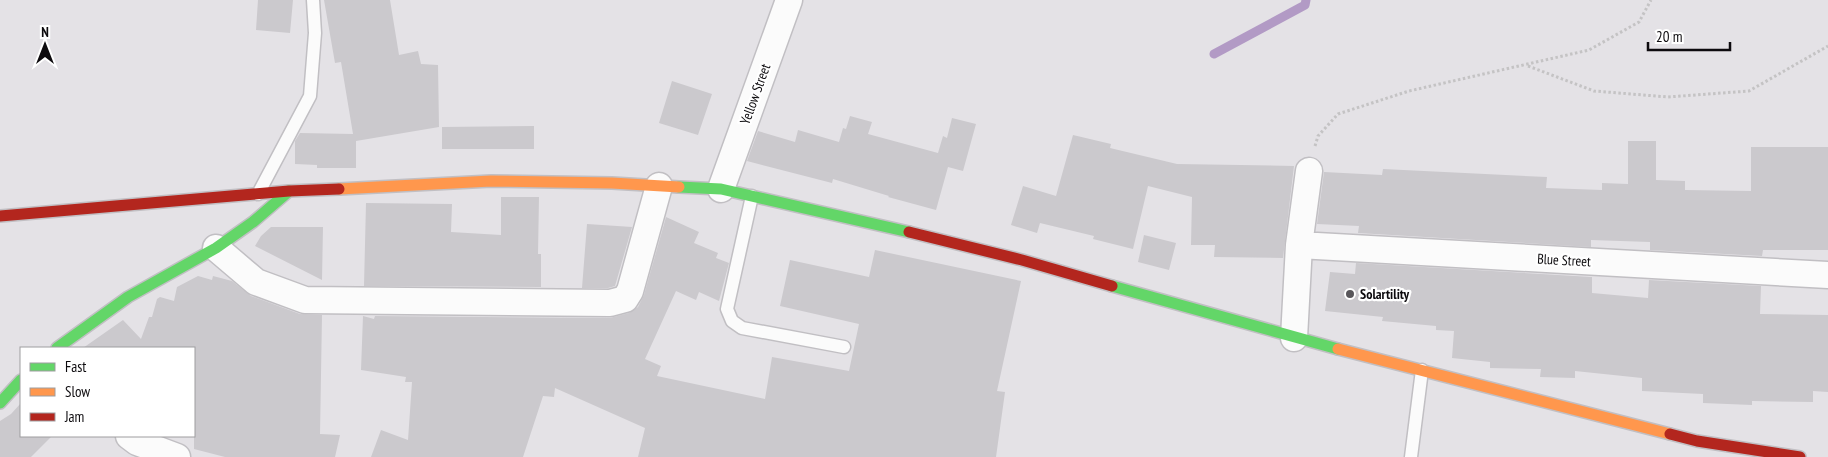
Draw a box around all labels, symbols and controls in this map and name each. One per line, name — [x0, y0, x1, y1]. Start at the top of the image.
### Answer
north arrow — [20, 20, 70, 70]
scale bar — [1648, 20, 1730, 52]
text: N — [41, 23, 49, 41]
text: 20 m — [1656, 27, 1682, 46]
street label: Yellow Street — [736, 61, 774, 127]
street label: Blue Street — [1537, 250, 1591, 270]
place label: Solartility — [1360, 285, 1410, 303]
marker: Solartility — [1344, 288, 1356, 300]
legend — [20, 347, 195, 437]
text: Fast — [65, 357, 86, 376]
text: Slow — [65, 382, 90, 401]
text: Jam — [64, 407, 84, 426]

